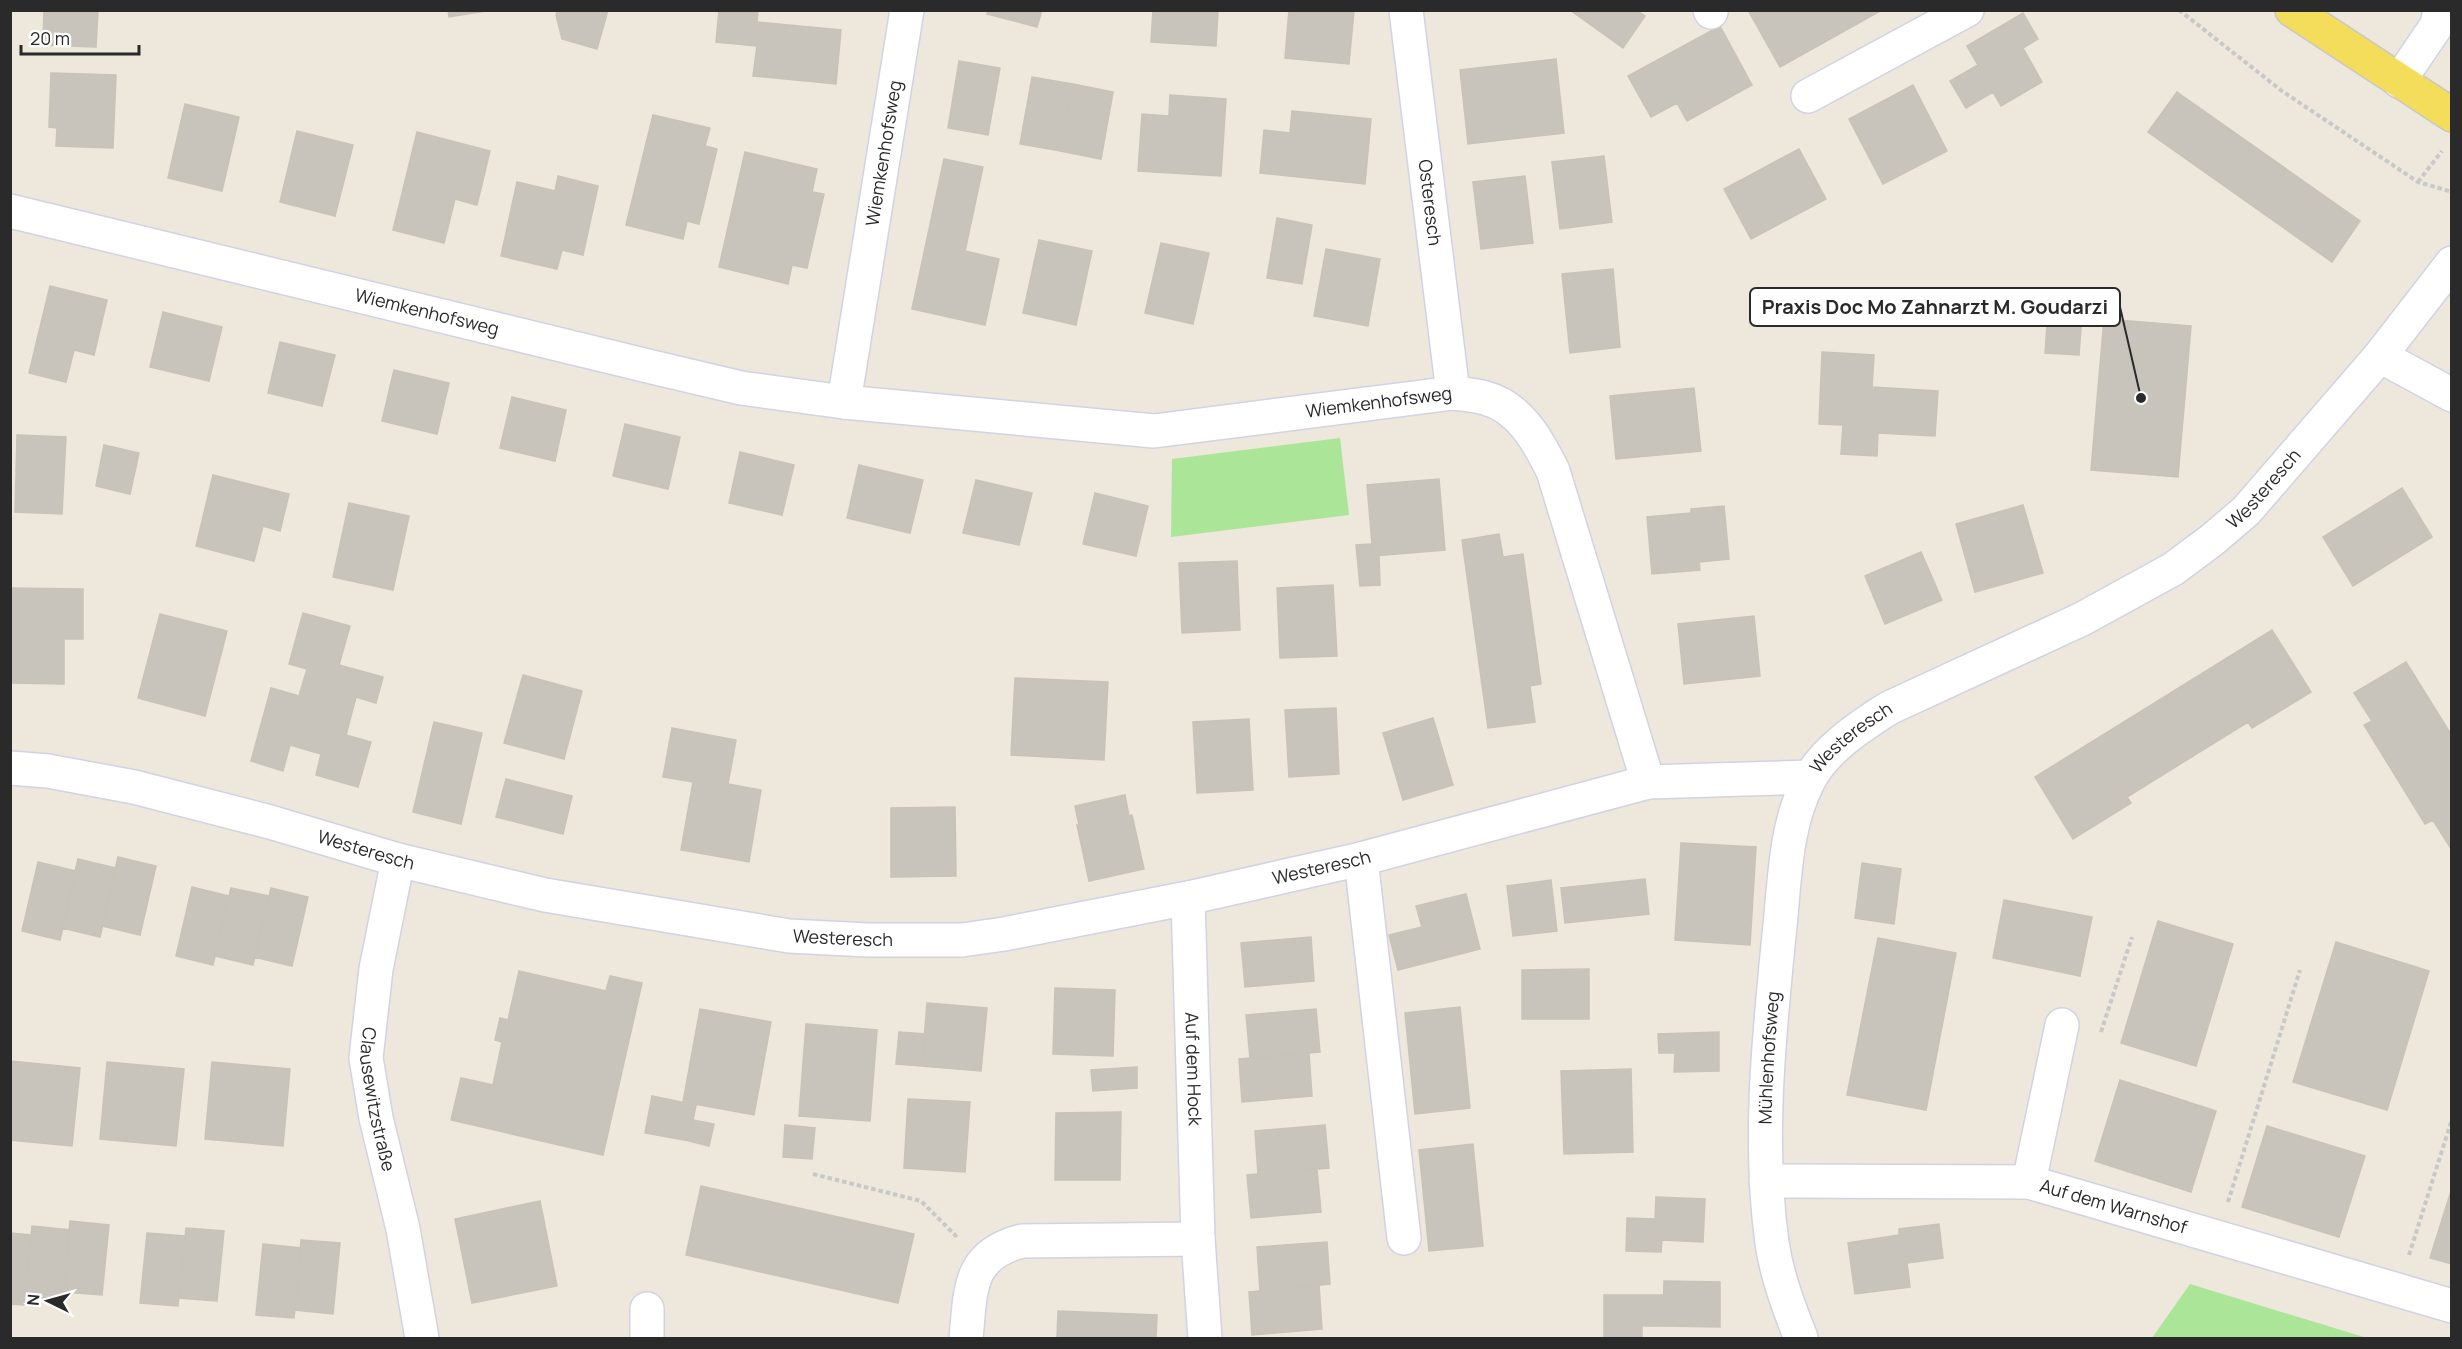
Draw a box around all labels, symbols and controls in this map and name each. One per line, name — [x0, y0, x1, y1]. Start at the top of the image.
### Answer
scale bar — [21, 18, 140, 56]
text: 20 m — [30, 26, 70, 50]
street label: Wiemkenhofsweg — [859, 78, 907, 228]
street label: Osteresch — [1413, 158, 1448, 247]
street label: Wiemkenhofsweg — [353, 282, 502, 340]
callout: Praxis Doc Mo Zahnarzt M. Goudarzi — [1750, 288, 2120, 326]
text: Praxis Doc Mo Zahnarzt M. Goudarzi — [1762, 293, 2108, 320]
street label: Wiemkenhofsweg — [1304, 380, 1453, 423]
street label: Westeresch — [2221, 443, 2306, 534]
street label: Westeresch — [1804, 696, 1897, 777]
street label: Westeresch — [315, 824, 417, 875]
street label: Westeresch — [1270, 844, 1373, 890]
street label: Westeresch — [792, 923, 893, 951]
street label: Mühlenhofsweg — [1752, 990, 1784, 1125]
street label: Auf dem Hock — [1180, 1012, 1208, 1127]
street label: Clausewitzstraße — [355, 1026, 402, 1174]
street label: Auf dem Warnshof — [2037, 1173, 2191, 1239]
north arrow — [18, 1271, 78, 1331]
text: N — [22, 1293, 45, 1306]

